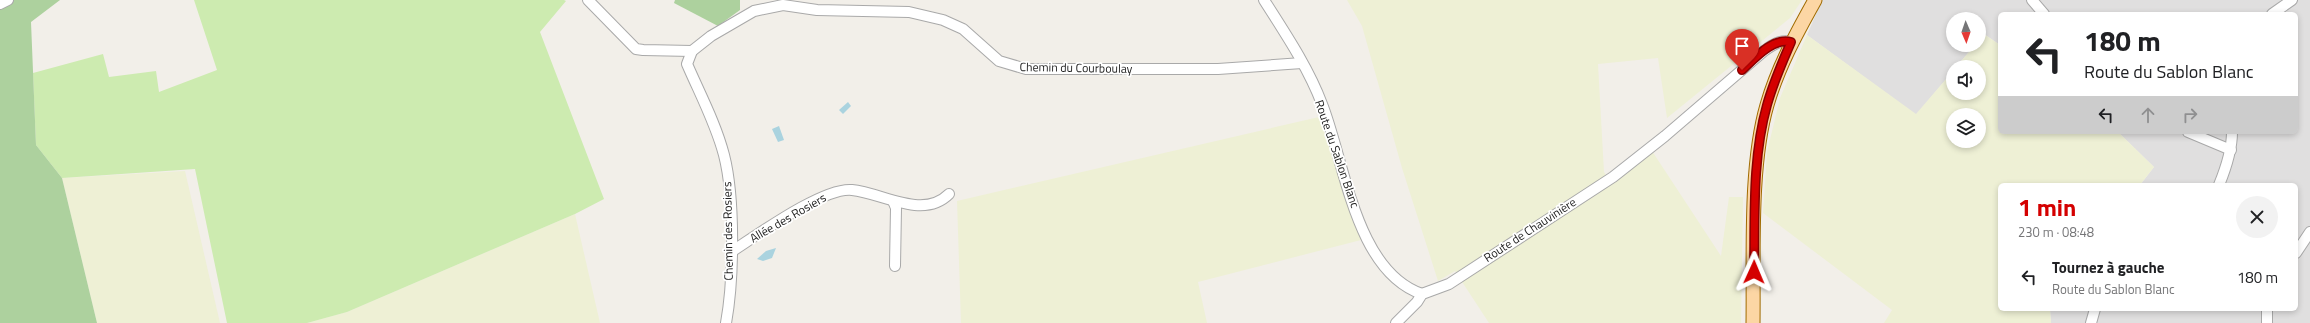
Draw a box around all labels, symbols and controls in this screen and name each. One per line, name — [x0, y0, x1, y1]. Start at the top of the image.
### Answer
north arrow — [1946, 12, 1986, 52]
map controls — [1946, 12, 1986, 148]
text: 180 m — [2084, 19, 2161, 62]
icon: left — [2018, 28, 2070, 80]
pin — [1725, 29, 1759, 70]
icon: arrive — [1731, 35, 1753, 57]
street label: Chemin du Courboulay — [1019, 57, 1133, 78]
text: Route du Sablon Blanc — [2084, 58, 2254, 85]
button: sound — [1946, 60, 1986, 100]
street label: Route du Sablon Blanc — [1310, 97, 1365, 210]
icon: left — [2095, 104, 2117, 126]
icon: ahead — [2137, 104, 2159, 126]
icon: right — [2179, 104, 2201, 126]
button: layers — [1946, 108, 1986, 148]
street label: Chemin des Rosiers — [717, 181, 738, 281]
street label: Allée des Rosiers — [746, 188, 830, 247]
text: 1 min — [2018, 189, 2076, 225]
street label: Route de Chauvinière — [1480, 192, 1580, 267]
button: close — [2236, 196, 2278, 238]
text: 230 m · 08:48 — [2018, 222, 2094, 242]
position arrow — [1733, 251, 1775, 293]
text: Tournez à gauche — [2052, 256, 2164, 279]
icon: left — [2018, 266, 2040, 288]
text: 180 m — [2237, 266, 2278, 289]
text: Route du Sablon Blanc — [2052, 279, 2175, 299]

